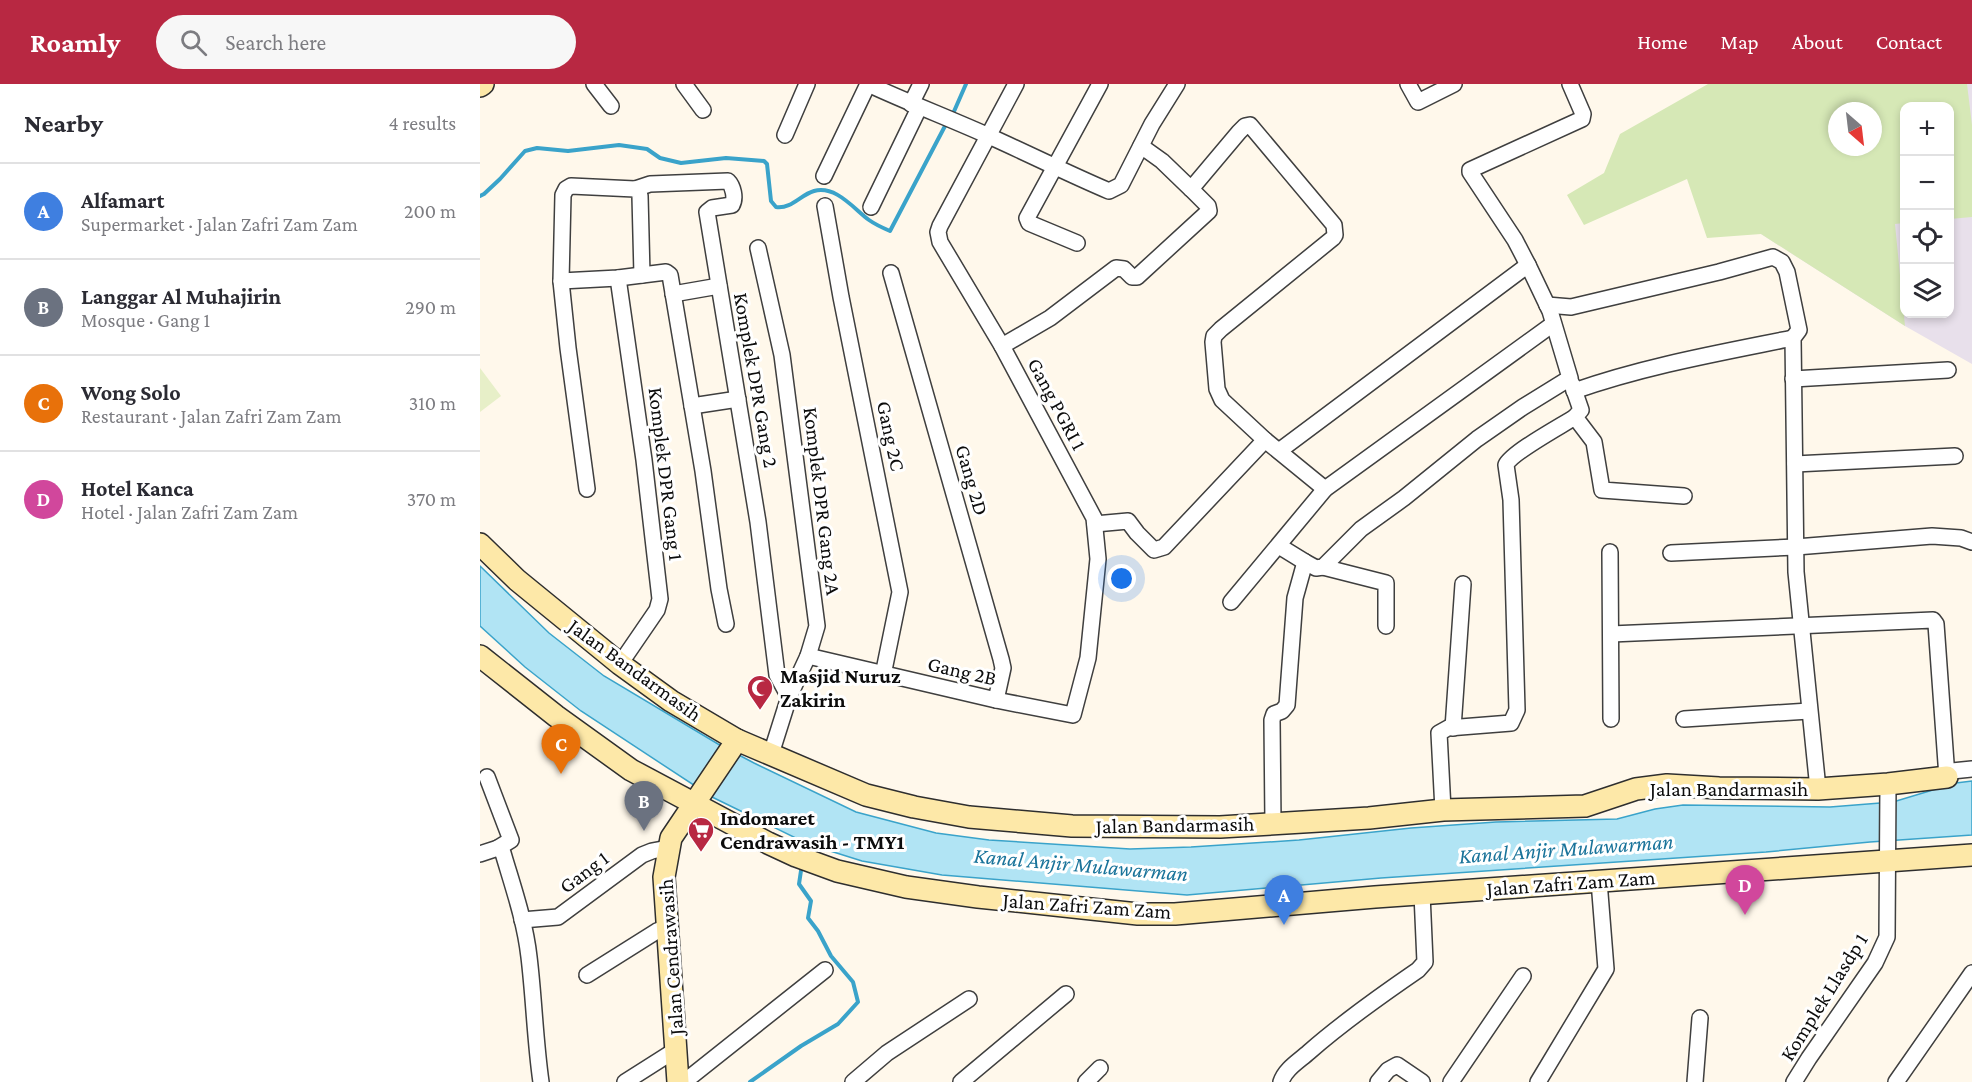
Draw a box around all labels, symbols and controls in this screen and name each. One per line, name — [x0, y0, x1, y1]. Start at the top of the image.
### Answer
search box — [156, 15, 576, 69]
icon: search — [177, 26, 210, 59]
text: Roamly — [30, 27, 120, 58]
text: Search here — [225, 30, 326, 55]
text: Home — [1637, 30, 1687, 54]
text: Map — [1720, 30, 1759, 54]
text: About — [1792, 30, 1843, 54]
text: Contact — [1876, 30, 1942, 54]
north arrow — [1828, 102, 1882, 156]
map controls — [1900, 102, 1954, 318]
button: + — [1900, 102, 1954, 156]
text: Nearby — [24, 109, 103, 138]
text: 4 results — [389, 112, 456, 134]
button: − — [1900, 156, 1954, 210]
text: Alfamart — [81, 188, 164, 213]
text: A — [38, 200, 49, 222]
text: 200 m — [404, 200, 456, 222]
button: locate — [1900, 210, 1954, 264]
text: Supermarket · Jalan Zafri Zam Zam — [81, 213, 358, 235]
button: layers — [1900, 264, 1954, 318]
text: Langgar Al Muhajirin — [81, 284, 281, 309]
street label: Komplek DPR Gang 2 — [729, 291, 783, 469]
text: B — [38, 296, 49, 318]
text: 290 m — [405, 296, 456, 318]
text: Mosque · Gang 1 — [81, 309, 210, 331]
street label: Gang PGRI 1 — [1023, 354, 1091, 454]
text: Wong Solo — [81, 380, 181, 405]
street label: Komplek DPR Gang 1 — [643, 386, 689, 562]
text: C — [37, 392, 50, 414]
text: 310 m — [409, 392, 456, 414]
street label: Gang 2C — [872, 399, 910, 473]
text: Restaurant · Jalan Zafri Zam Zam — [81, 405, 342, 427]
street label: Komplek DPR Gang 2A — [799, 406, 845, 596]
street label: Gang 2D — [950, 442, 994, 518]
text: Hotel Kanca — [81, 476, 194, 501]
text: D — [37, 488, 50, 510]
text: 370 m — [407, 488, 456, 510]
text: Hotel · Jalan Zafri Zam Zam — [81, 501, 298, 523]
your location — [1107, 564, 1136, 593]
street label: Jalan Bandarmasih — [562, 612, 706, 726]
street label: Gang 2B — [925, 651, 999, 691]
place label: Masjid Nuruz Zakirin — [780, 664, 901, 712]
mosque icon: Masjid Nuruz Zakirin — [745, 673, 775, 711]
pin: C — [542, 724, 580, 774]
street label: Jalan Bandarmasih — [1648, 777, 1808, 801]
pin: B — [624, 782, 664, 831]
place label: Indomaret Cendrawasih - TMY1 — [720, 806, 904, 854]
street label: Jalan Bandarmasih — [1093, 812, 1255, 838]
supermarket icon: Indomaret Cendrawasih - TMY1 — [686, 815, 716, 853]
water label: Kanal Anjir Mulawarman — [1458, 829, 1674, 869]
water label: Kanal Anjir Mulawarman — [973, 843, 1189, 887]
street label: Gang 1 — [555, 846, 613, 898]
street label: Jalan Zafri Zam Zam — [1484, 865, 1656, 901]
pin: D — [1726, 866, 1764, 915]
pin: A — [1264, 876, 1304, 925]
street label: Jalan Cendrawasih — [654, 878, 689, 1038]
street label: Jalan Zafri Zam Zam — [1000, 888, 1172, 924]
street label: Komplek Llasdp 1 — [1775, 929, 1873, 1065]

